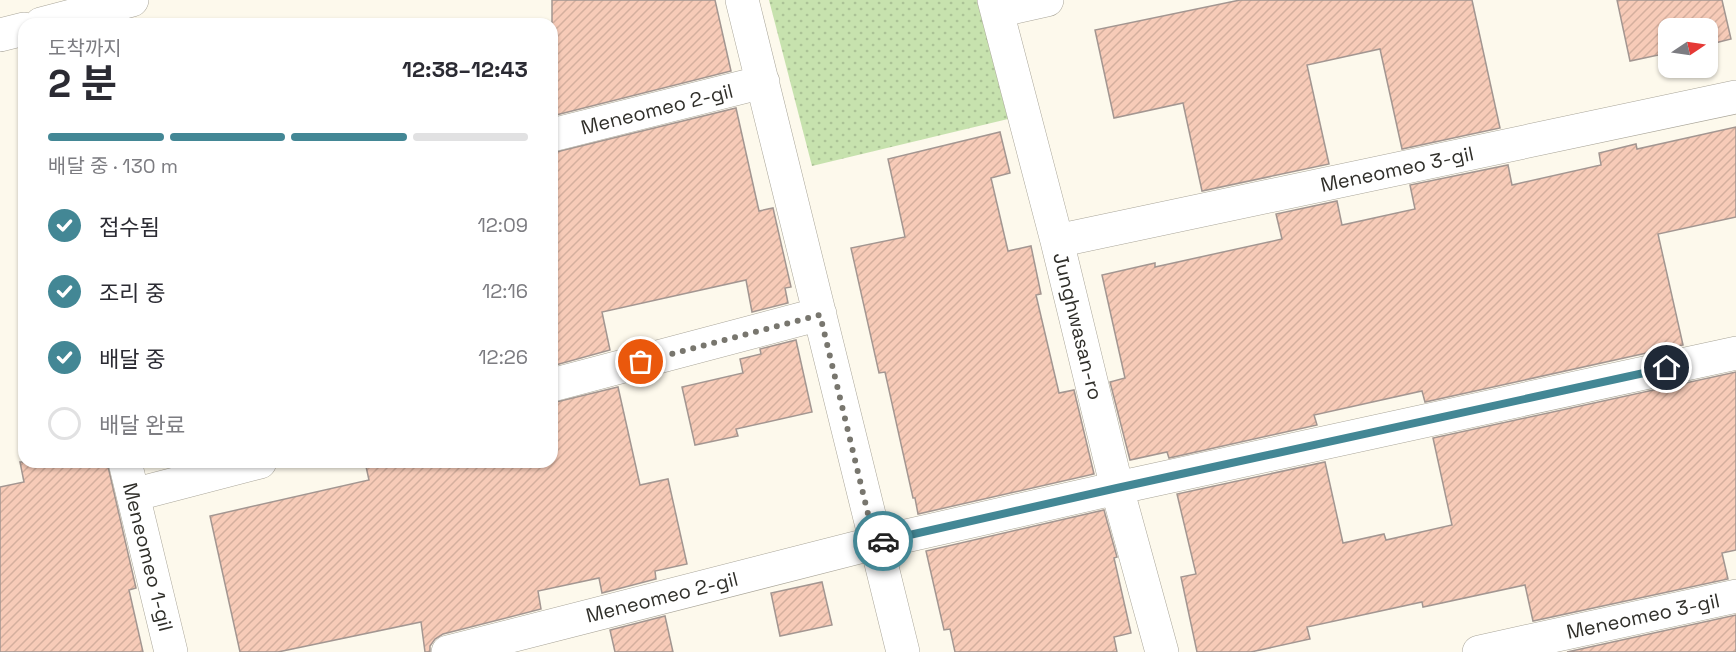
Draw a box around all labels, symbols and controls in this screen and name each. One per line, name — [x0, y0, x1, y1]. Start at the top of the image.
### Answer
north arrow — [1658, 18, 1718, 78]
map controls — [1658, 18, 1718, 78]
text: 도착까지 — [48, 35, 122, 61]
text: 12:38–12:43 — [402, 55, 528, 83]
text: 2 분 — [48, 59, 117, 108]
street label: Meneomeo 2-gil — [578, 78, 736, 140]
street label: Meneomeo 3-gil — [1318, 140, 1476, 198]
text: 배달 중 · 130 m — [48, 153, 178, 179]
icon: check — [48, 209, 81, 242]
text: 12:09 — [477, 212, 528, 238]
text: 접수됨 — [99, 213, 160, 241]
street label: Junghwasan-ro — [1047, 250, 1109, 402]
icon: check — [48, 275, 81, 308]
text: 12:16 — [482, 278, 528, 304]
text: 조리 중 — [99, 279, 165, 307]
pin — [615, 336, 666, 387]
icon: check — [48, 341, 81, 374]
pin — [1641, 342, 1692, 393]
text: 12:26 — [478, 344, 528, 370]
text: 배달 중 — [99, 345, 165, 373]
icon: bag — [624, 345, 657, 378]
icon: home — [1650, 351, 1683, 384]
text: 배달 완료 — [99, 411, 186, 439]
street label: Meneomeo 1-gil — [117, 480, 179, 634]
courier — [853, 511, 913, 571]
icon: car — [867, 525, 900, 558]
street label: Meneomeo 2-gil — [583, 566, 741, 628]
street label: Meneomeo 3-gil — [1564, 587, 1722, 645]

